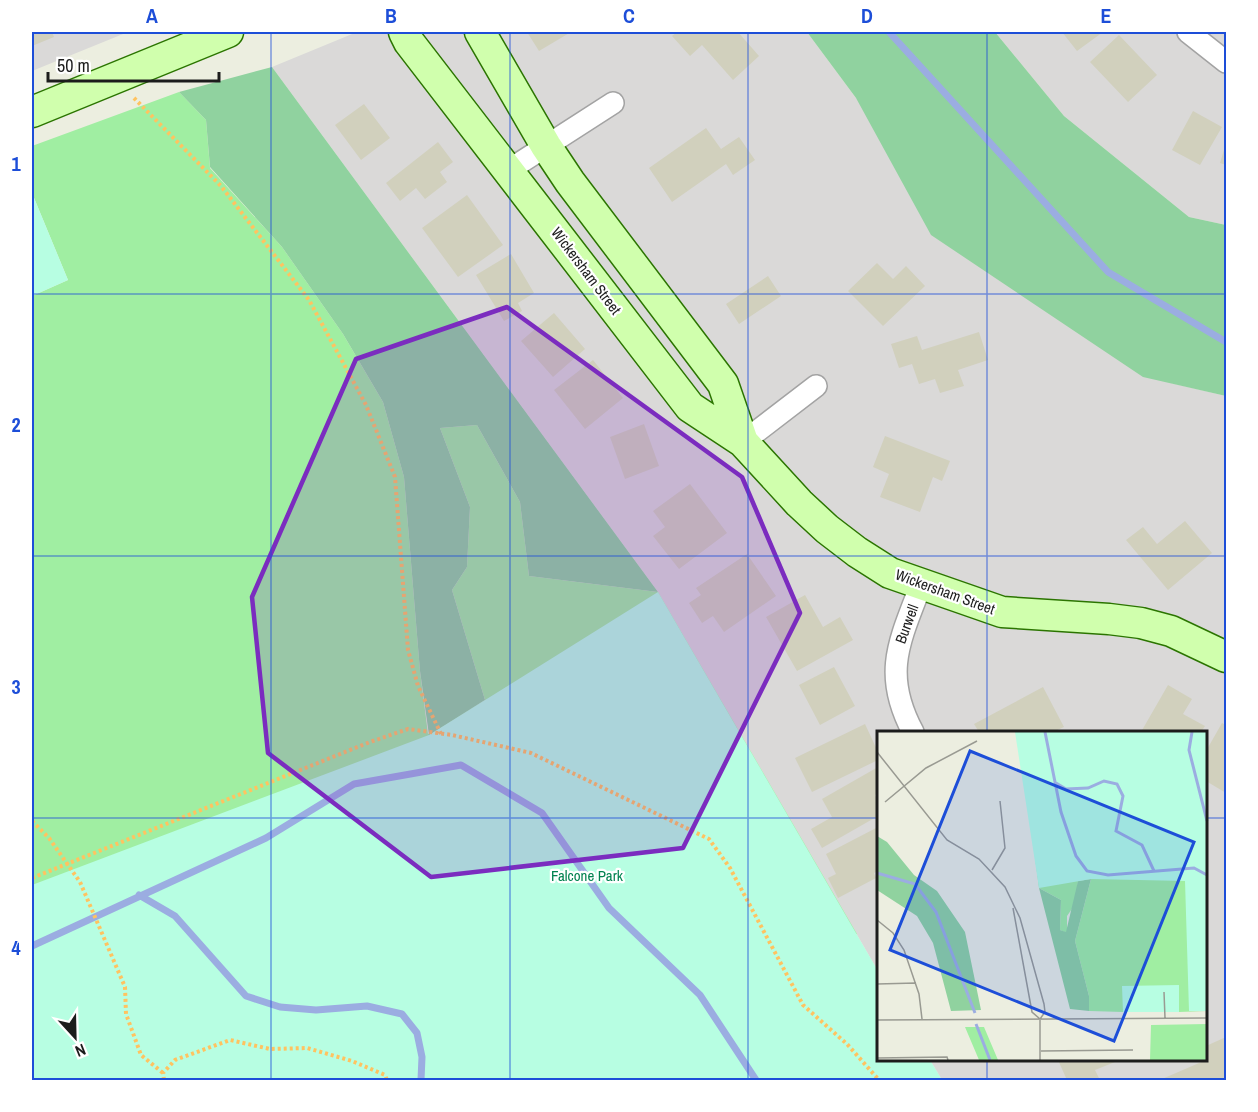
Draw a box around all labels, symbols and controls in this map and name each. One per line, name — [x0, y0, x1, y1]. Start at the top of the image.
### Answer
text: A — [146, 2, 158, 29]
text: B — [385, 2, 397, 29]
text: C — [623, 2, 635, 29]
text: D — [861, 2, 873, 29]
text: E — [1101, 2, 1112, 29]
scale bar — [48, 45, 219, 83]
text: 50 m — [57, 53, 90, 78]
text: 1 — [11, 150, 21, 177]
street label: Wickersham Street — [547, 223, 627, 319]
text: 2 — [11, 411, 21, 438]
street label: Wickersham Street — [892, 564, 998, 619]
street label: Burwell — [890, 601, 923, 646]
text: 3 — [11, 673, 21, 700]
inset map — [877, 731, 1207, 1061]
park label: Falcone Park — [551, 865, 624, 886]
text: 4 — [11, 934, 21, 961]
north arrow — [45, 1007, 105, 1067]
text: N — [72, 1039, 89, 1063]

